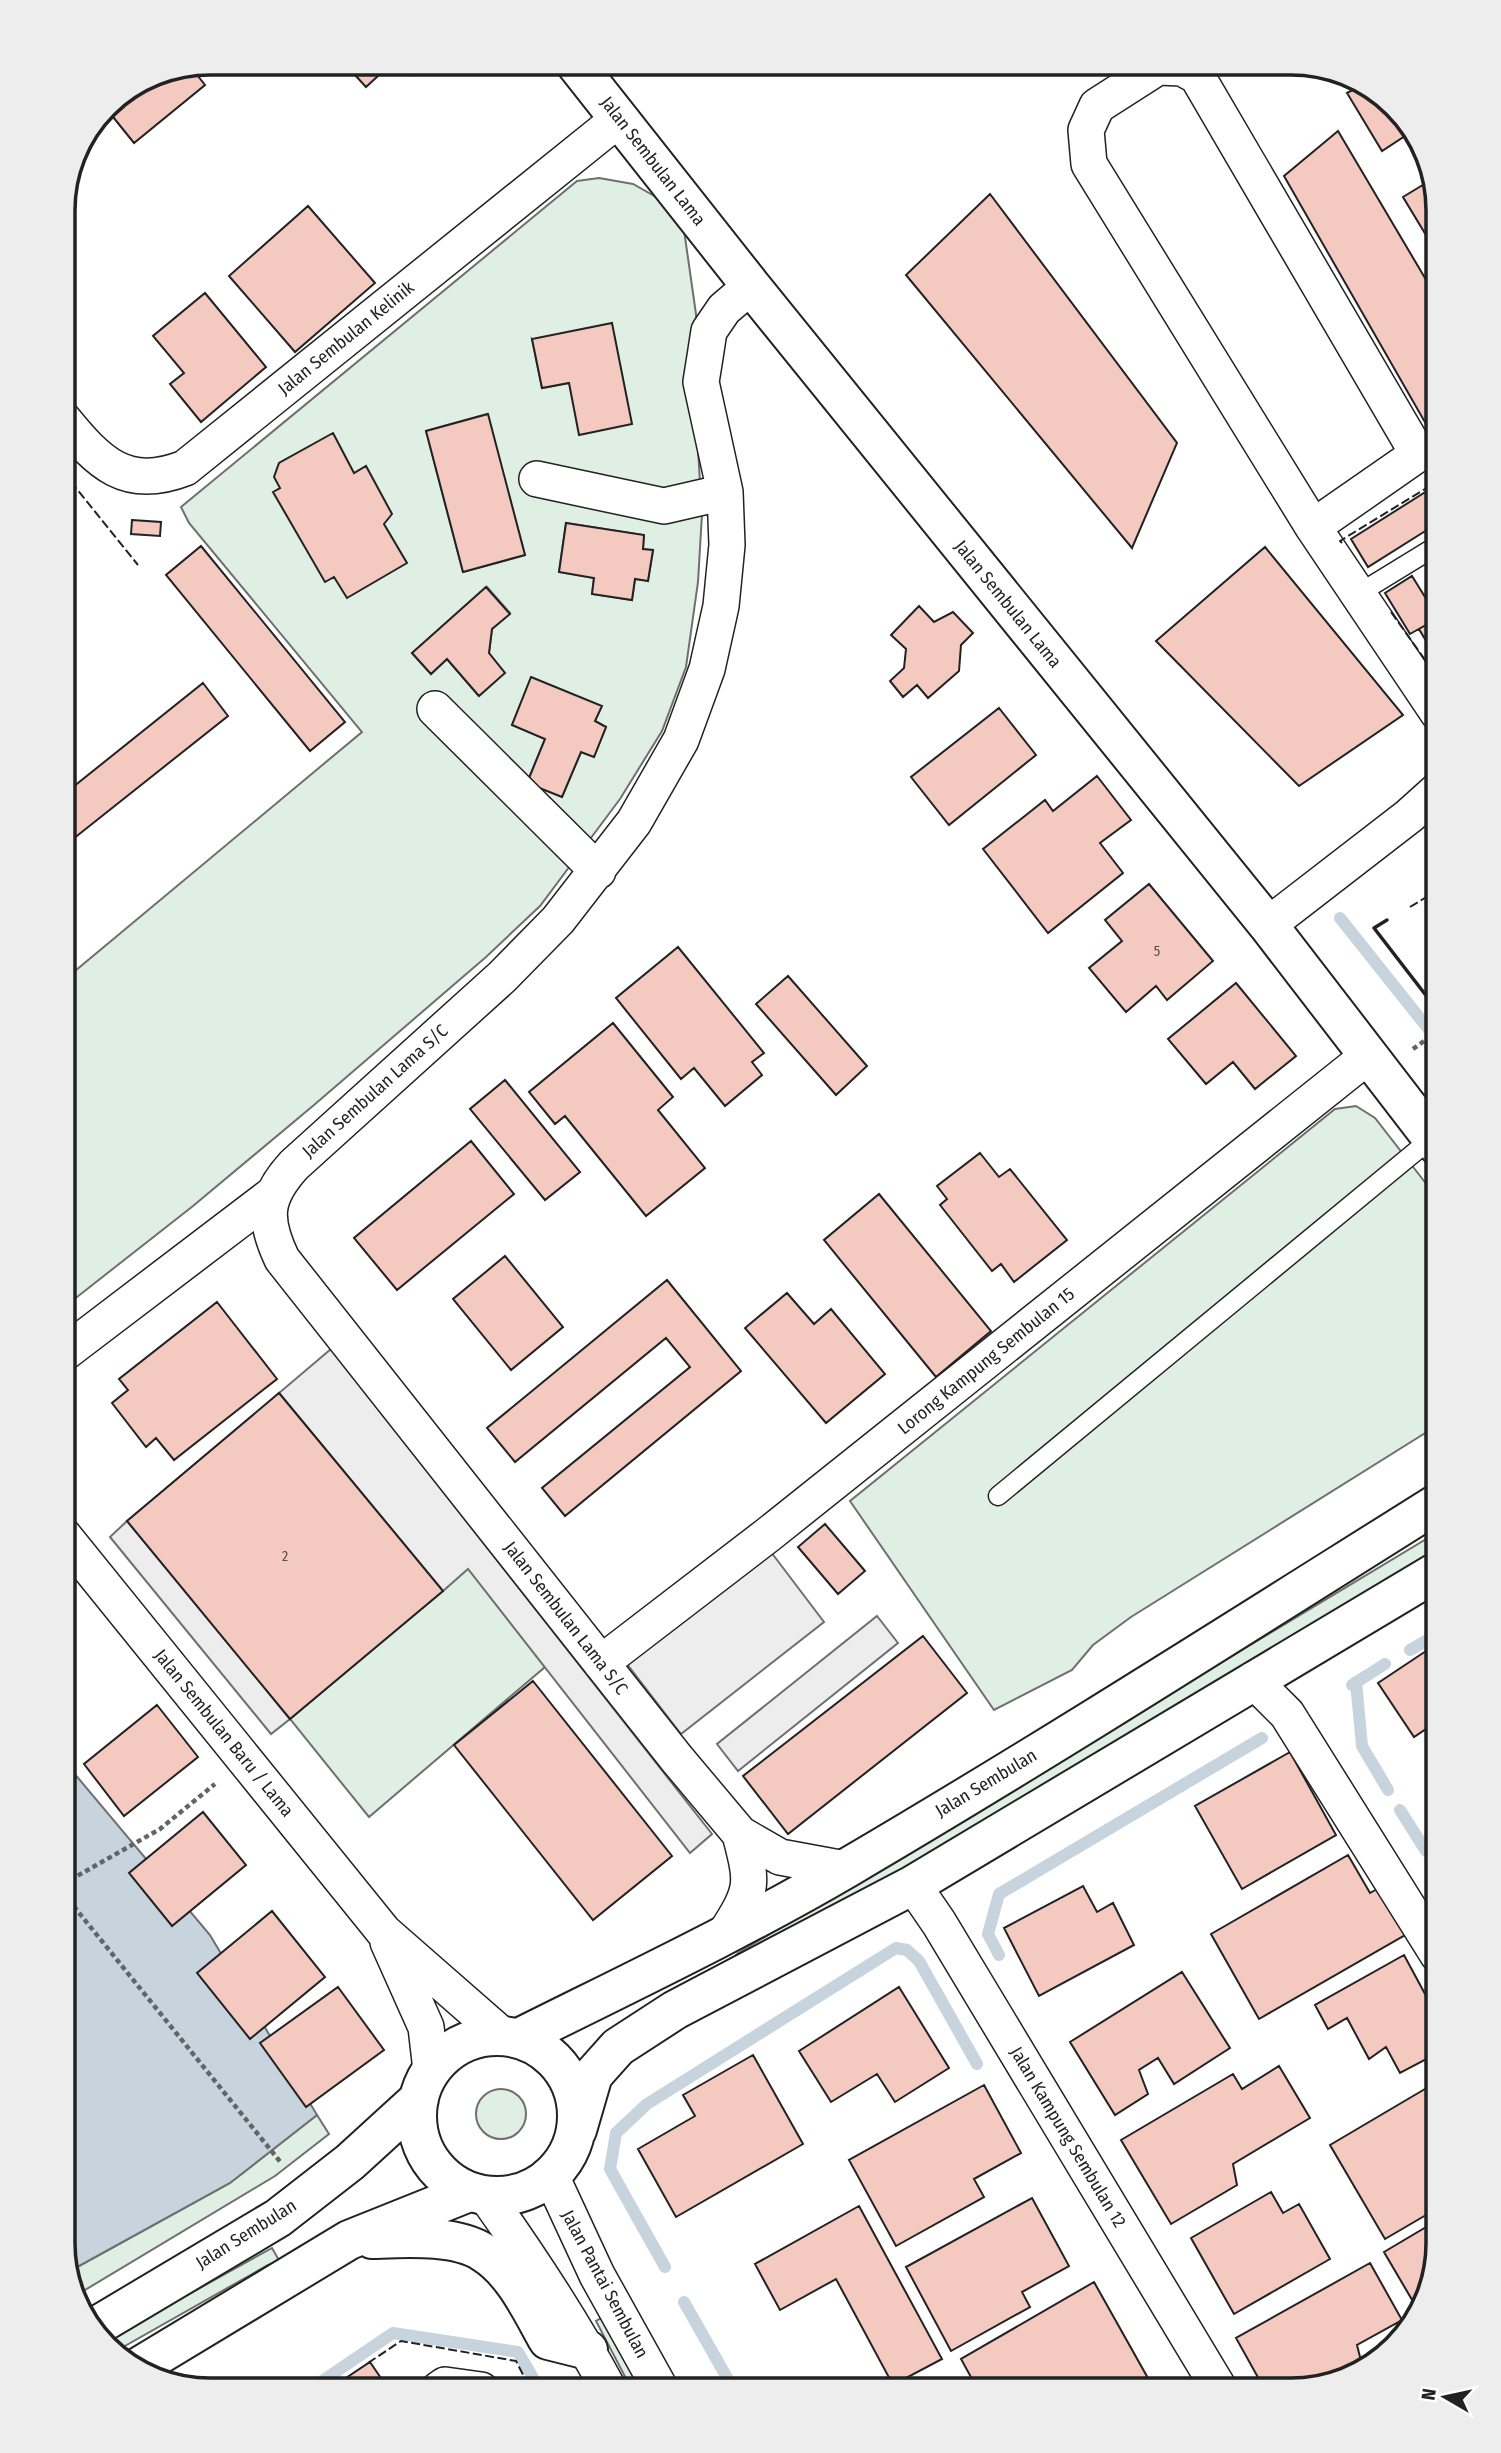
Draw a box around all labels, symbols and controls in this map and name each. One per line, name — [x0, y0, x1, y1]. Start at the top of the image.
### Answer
street label: Jalan Sembulan Lama — [596, 92, 710, 230]
street label: Jalan Sembulan Kelinik — [274, 276, 419, 400]
street label: Jalan Sembulan Lama — [950, 536, 1066, 672]
house number: 5 — [1154, 943, 1160, 960]
street label: Jalan Sembulan Lama S/C — [298, 1020, 452, 1162]
street label: Lorong Kampung Sembulan 15 — [893, 1283, 1079, 1439]
street label: Jalan Sembulan Lama S/C — [499, 1537, 633, 1699]
house number: 2 — [282, 1548, 288, 1565]
street label: Jalan Sembulan Baru / Lama — [150, 1645, 298, 1821]
street label: Jalan Sembulan — [931, 1744, 1041, 1822]
street label: Jalan Kampung Sembulan 12 — [1005, 2043, 1131, 2231]
street label: Jalan Sembulan — [192, 2194, 300, 2274]
street label: Jalan Pantai Sembulan — [557, 2206, 653, 2362]
north arrow — [1410, 2362, 1480, 2432]
text: N — [1416, 2387, 1441, 2402]

